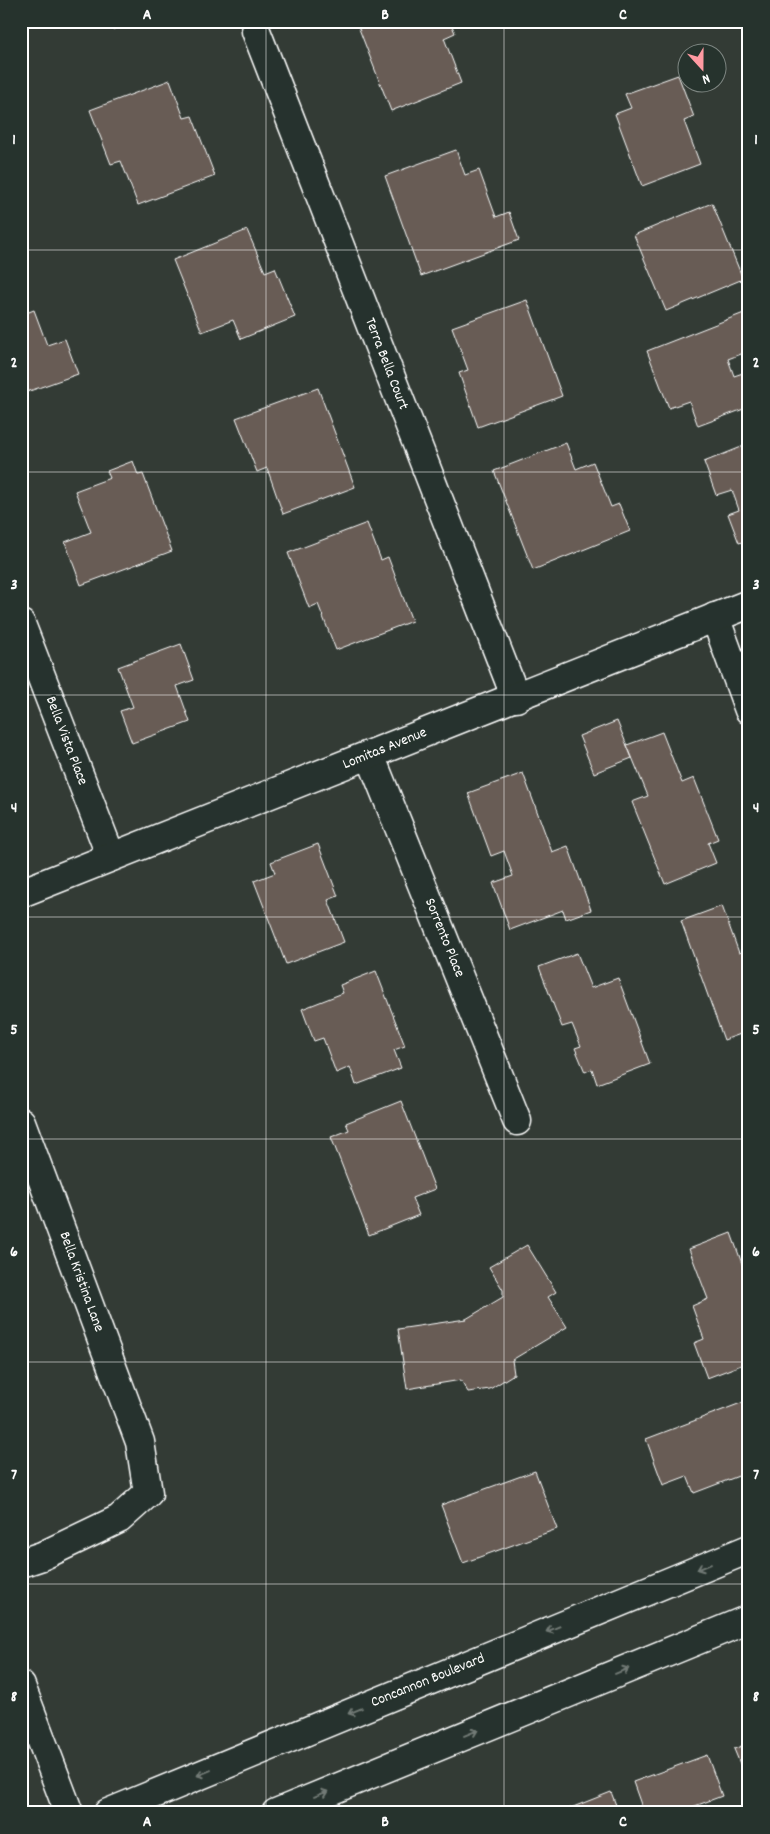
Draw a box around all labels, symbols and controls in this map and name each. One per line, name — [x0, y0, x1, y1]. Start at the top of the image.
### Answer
text: A — [143, 4, 152, 27]
text: B — [381, 4, 389, 27]
text: C — [619, 4, 627, 27]
north arrow — [678, 42, 728, 92]
text: N — [699, 68, 713, 89]
text: 1 — [12, 129, 16, 152]
text: 1 — [754, 129, 758, 152]
street label: Terra Bella Court — [358, 315, 414, 414]
text: 2 — [11, 352, 18, 375]
text: 2 — [753, 352, 760, 375]
text: 3 — [10, 574, 18, 597]
text: 3 — [752, 574, 760, 597]
street label: Bella Vista Place — [39, 693, 93, 789]
street label: Lomitas Avenue — [340, 722, 431, 776]
text: 4 — [11, 797, 17, 820]
text: 4 — [753, 797, 759, 820]
street label: Sorrento Place — [418, 895, 470, 981]
text: 5 — [10, 1019, 18, 1042]
text: 5 — [752, 1019, 760, 1042]
street label: Bella Kristina Lane — [53, 1229, 109, 1336]
text: 6 — [10, 1241, 18, 1264]
text: 6 — [752, 1241, 760, 1264]
text: 7 — [11, 1464, 17, 1487]
text: 7 — [753, 1464, 759, 1487]
one-way arrow — [697, 1563, 712, 1572]
one-way arrow — [546, 1625, 562, 1634]
street label: Concannon Boulevard — [368, 1648, 488, 1714]
one-way arrow — [614, 1666, 629, 1675]
text: 8 — [11, 1686, 18, 1709]
text: 8 — [753, 1686, 760, 1709]
one-way arrow — [348, 1707, 363, 1716]
one-way arrow — [463, 1727, 478, 1737]
one-way arrow — [197, 1769, 213, 1778]
one-way arrow — [313, 1789, 328, 1799]
text: A — [143, 1811, 152, 1834]
text: B — [381, 1811, 389, 1834]
text: C — [619, 1811, 627, 1834]

